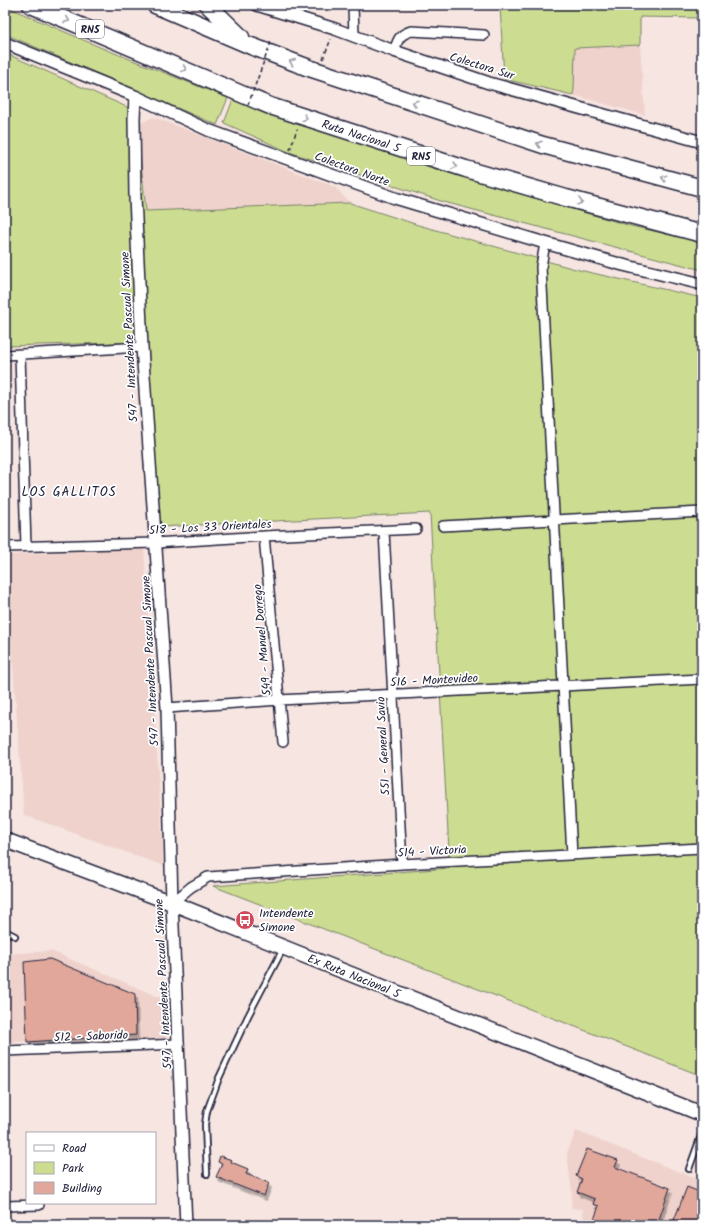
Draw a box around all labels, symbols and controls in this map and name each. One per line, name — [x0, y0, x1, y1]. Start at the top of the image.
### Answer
one-way arrow — [62, 15, 70, 23]
road number: RN5 — [76, 20, 104, 38]
street label: Colectora Sur — [447, 48, 518, 86]
one-way arrow — [289, 58, 296, 66]
one-way arrow — [180, 64, 188, 72]
one-way arrow — [412, 100, 419, 108]
one-way arrow — [301, 113, 308, 121]
street label: Ruta Nacional 5 — [319, 115, 404, 159]
one-way arrow — [536, 140, 543, 149]
street label: Colectora Norte — [312, 147, 392, 192]
road number: RN5 — [407, 147, 435, 165]
one-way arrow — [452, 161, 459, 170]
one-way arrow — [661, 174, 668, 183]
one-way arrow — [577, 197, 584, 206]
street label: 547 - Intendente Pascual Simone — [116, 251, 143, 423]
district label: LOS GALLITOS — [21, 482, 117, 503]
street label: 518 - Los 33 Orientales — [148, 515, 272, 540]
street label: 547 - Intendente Pascual Simone — [137, 575, 164, 747]
street label: 549 - Manuel Dorrego — [248, 583, 277, 697]
street label: 516 - Montevideo — [390, 669, 479, 692]
street label: 551 - General Savio — [371, 696, 396, 796]
street label: 514 - Victoria — [397, 840, 467, 863]
street label: 547 - Intendente Pascual Simone — [150, 898, 177, 1070]
place label: Intendente Simone — [259, 904, 314, 937]
bus stop icon: Intendente Simone — [234, 909, 256, 931]
street label: Ex Ruta Nacional 5 — [305, 949, 404, 1004]
street label: 512 - Saborido — [54, 1026, 128, 1047]
legend — [26, 1132, 156, 1204]
text: Road — [62, 1139, 87, 1158]
text: Park — [62, 1159, 84, 1178]
text: Building — [62, 1179, 102, 1198]

